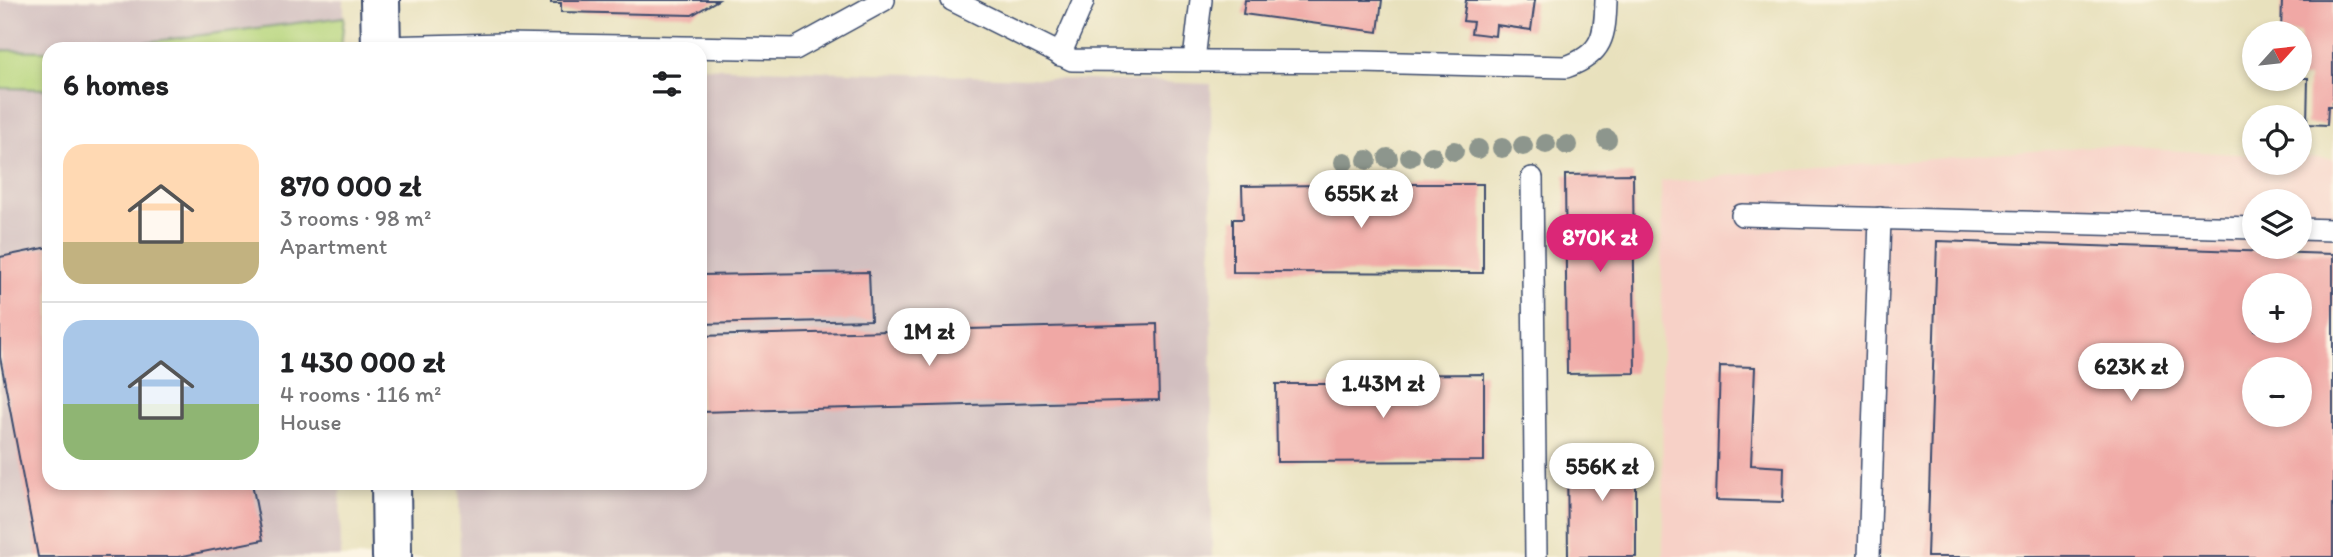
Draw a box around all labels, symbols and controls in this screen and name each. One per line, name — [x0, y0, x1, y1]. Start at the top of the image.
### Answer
north arrow — [2242, 21, 2312, 91]
map controls — [2242, 21, 2312, 427]
icon: filters — [648, 65, 686, 103]
text: 6 homes — [63, 66, 169, 103]
button: locate — [2242, 105, 2312, 175]
text: 870 000 zł — [280, 167, 421, 204]
pin: 655K zł — [1296, 170, 1426, 230]
icon: home — [119, 172, 203, 256]
text: 655K zł — [1324, 179, 1398, 207]
button: layers — [2242, 189, 2312, 259]
text: 3 rooms · 98 m² — [280, 204, 431, 232]
pin: 870K zł — [1535, 215, 1665, 274]
text: 870K zł — [1562, 223, 1638, 251]
text: Apartment — [280, 232, 387, 260]
button: + — [2242, 273, 2312, 343]
pin: 1M zł — [880, 308, 978, 368]
text: 1M zł — [903, 317, 955, 345]
text: 1 430 000 zł — [280, 343, 445, 380]
pin: 623K zł — [2066, 344, 2196, 403]
icon: home — [119, 348, 203, 432]
text: 623K zł — [2094, 352, 2168, 380]
button: − — [2242, 357, 2312, 427]
pin: 1.43M zł — [1311, 360, 1455, 420]
text: 1.43M zł — [1341, 369, 1425, 397]
text: 4 rooms · 116 m² — [280, 380, 442, 408]
text: House — [280, 408, 342, 436]
pin: 556K zł — [1537, 444, 1667, 503]
text: 556K zł — [1565, 452, 1639, 480]

